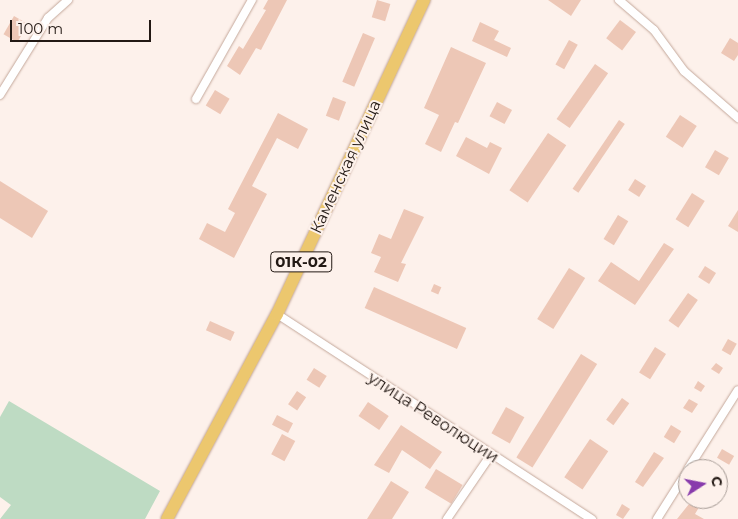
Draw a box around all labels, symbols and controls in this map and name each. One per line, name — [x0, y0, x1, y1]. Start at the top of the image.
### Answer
scale bar — [12, 10, 154, 42]
text: 100 m — [18, 19, 63, 38]
street label: Каменская улица — [307, 97, 385, 237]
road number: 01К-02 — [270, 250, 332, 274]
street label: улица Революции — [364, 369, 502, 467]
north arrow — [678, 459, 728, 509]
text: С — [707, 475, 727, 488]

